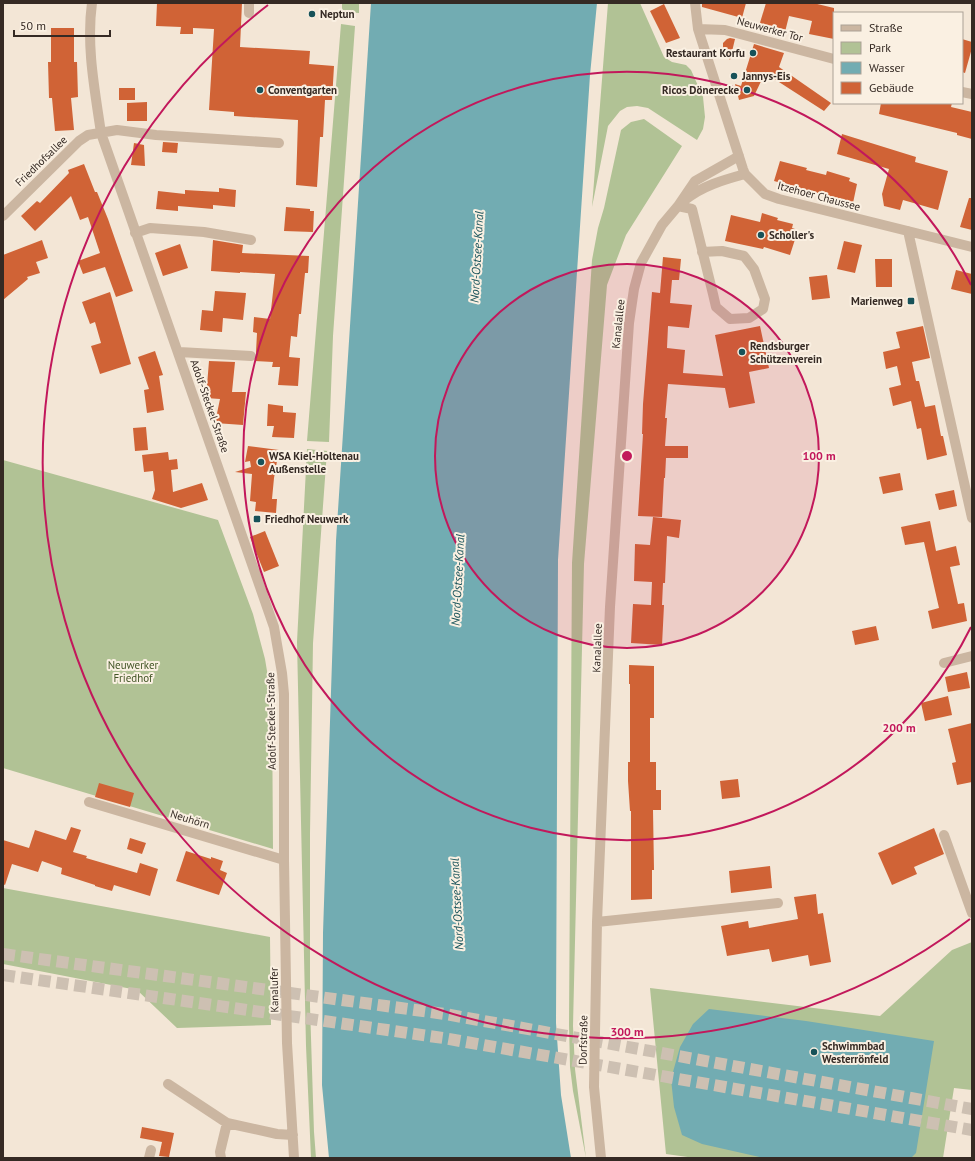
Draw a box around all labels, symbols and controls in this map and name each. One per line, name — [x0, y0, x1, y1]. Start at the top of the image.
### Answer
place label: Neptun — [320, 7, 355, 21]
marker: Neptun — [307, 9, 317, 19]
scale bar — [14, 12, 110, 38]
legend — [833, 12, 963, 104]
street label: Neuwerker Tor — [736, 13, 805, 45]
text: 50 m — [20, 18, 46, 33]
text: Straße — [869, 20, 903, 35]
text: Park — [869, 40, 891, 55]
place label: Restaurant Korfu — [666, 46, 745, 60]
marker: Restaurant Korfu — [748, 48, 758, 58]
text: Wasser — [869, 60, 905, 75]
place label: Jannys-Eis — [741, 69, 791, 83]
marker: Jannys-Eis — [729, 71, 739, 81]
text: Gebäude — [869, 80, 914, 95]
place label: Conventgarten — [268, 83, 337, 97]
place label: Ricos Dönerecke — [662, 83, 739, 97]
marker: Conventgarten — [255, 85, 265, 95]
marker: Ricos Dönerecke — [742, 85, 752, 95]
street label: Friedhofsallee — [12, 133, 70, 189]
street label: Itzehoer Chaussee — [776, 178, 862, 214]
water label: Nord-Ostsee-Kanal — [467, 210, 486, 303]
place label: Scholler's — [769, 228, 814, 242]
marker: Scholler's — [756, 230, 766, 240]
place label: Marienweg — [851, 294, 903, 308]
marker: Marienweg — [906, 296, 916, 306]
street label: Kanalallee — [608, 298, 628, 349]
place label: Rendsburger Schützenverein — [750, 339, 822, 366]
marker: Rendsburger Schützenverein — [737, 347, 747, 357]
street label: Adolf-Steckel-Straße — [187, 358, 233, 455]
text: 100 m — [802, 448, 836, 463]
place label: WSA Kiel-Holtenau Außenstelle — [269, 449, 359, 476]
centre of rings — [620, 449, 634, 463]
marker: WSA Kiel-Holtenau Außenstelle — [256, 457, 266, 467]
place label: Friedhof Neuwerk — [265, 512, 349, 526]
marker: Friedhof Neuwerk — [252, 514, 262, 524]
water label: Nord-Ostsee-Kanal — [448, 533, 467, 626]
street label: Kanalallee — [589, 623, 605, 673]
park label: Neuwerker Friedhof — [108, 658, 159, 685]
street label: Adolf-Steckel-Straße — [263, 672, 279, 770]
text: 200 m — [882, 720, 916, 735]
street label: Neuhörn — [169, 806, 211, 832]
water label: Nord-Ostsee-Kanal — [447, 857, 466, 950]
street label: Kanalufer — [267, 967, 281, 1013]
street label: Dorfstraße — [576, 1014, 590, 1065]
text: 300 m — [610, 1024, 644, 1039]
place label: Schwimmbad Westerrönfeld — [822, 1039, 888, 1066]
marker: Schwimmbad Westerrönfeld — [809, 1047, 819, 1057]

